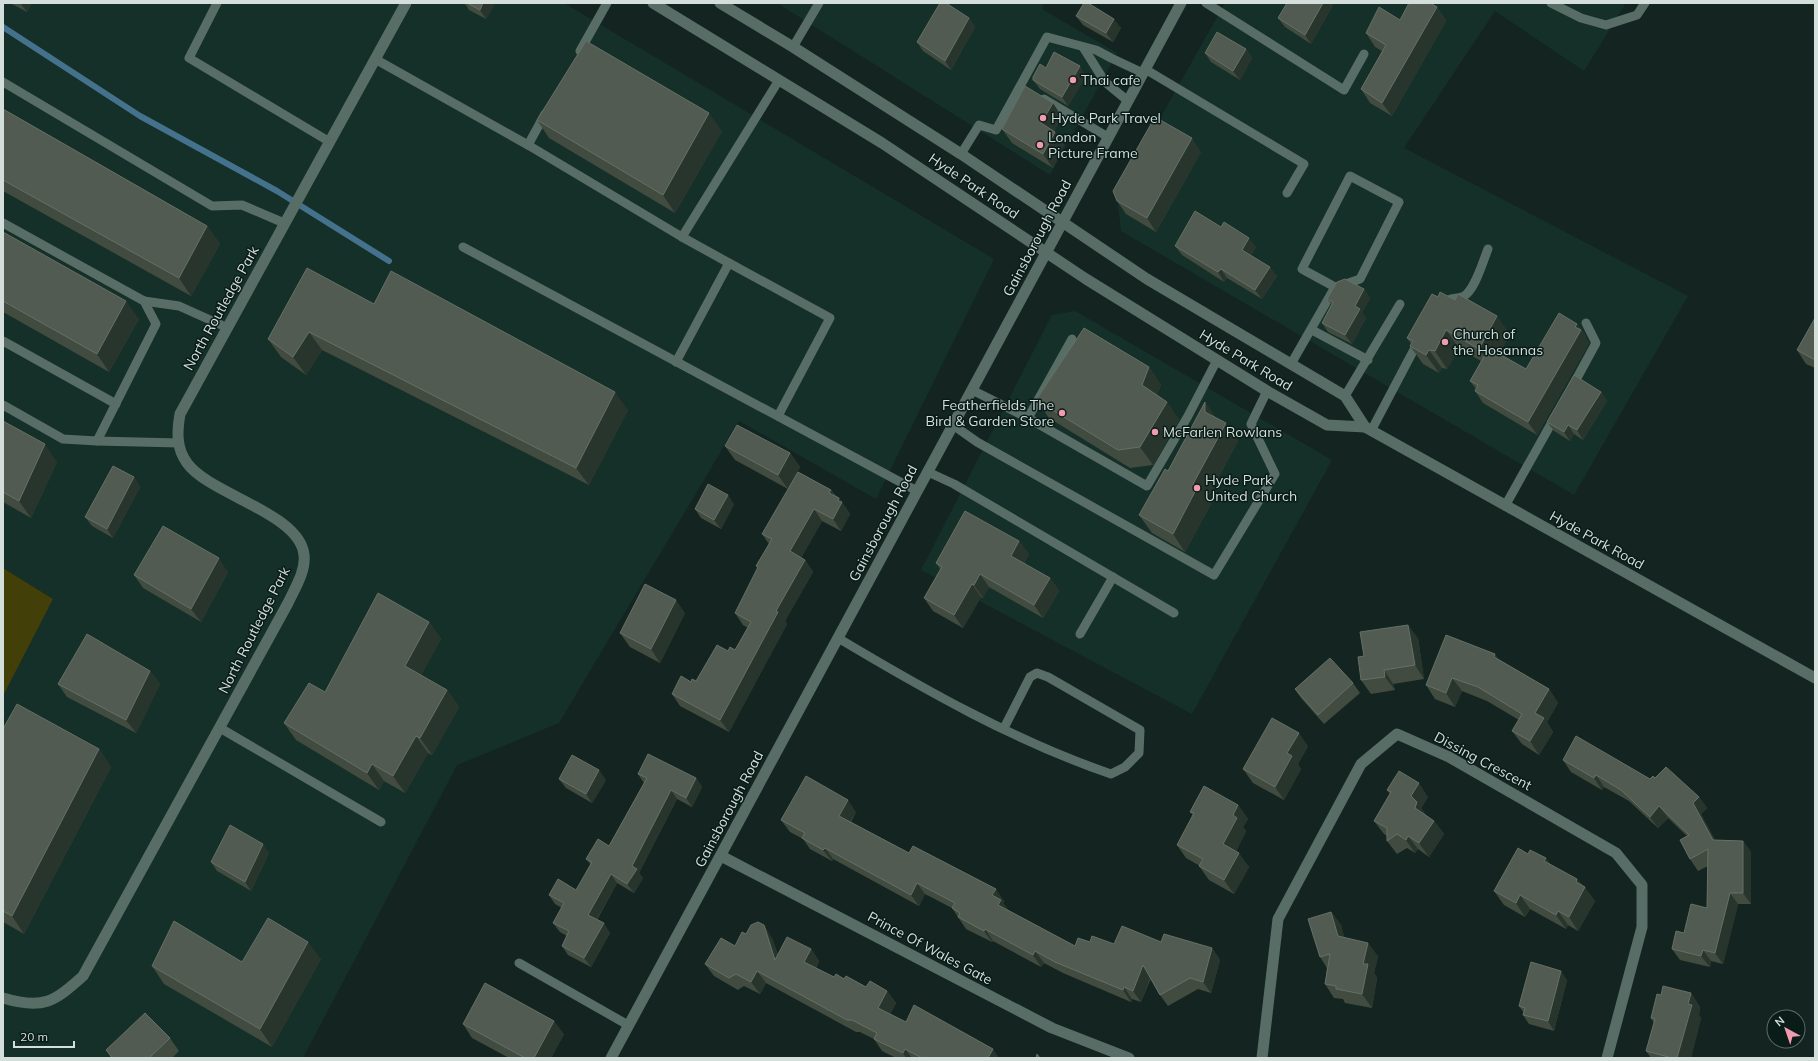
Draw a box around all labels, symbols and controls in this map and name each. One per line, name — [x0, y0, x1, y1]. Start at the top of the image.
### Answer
place label: Thai cafe — [1081, 71, 1140, 89]
marker: Thai cafe — [1068, 75, 1078, 85]
place label: Hyde Park Travel — [1051, 109, 1161, 127]
marker: Hyde Park Travel — [1038, 113, 1048, 123]
place label: London Picture Frame — [1048, 128, 1138, 162]
marker: London Picture Frame — [1035, 140, 1045, 150]
street label: Hyde Park Road — [925, 149, 1023, 223]
street label: Gainsborough Road — [999, 177, 1075, 299]
street label: North Routledge Park — [179, 242, 263, 373]
street label: Hyde Park Road — [1196, 325, 1296, 395]
place label: Church of the Hosannas — [1453, 325, 1543, 359]
marker: Church of the Hosannas — [1440, 337, 1450, 347]
place label: Featherfields The Bird & Garden Store — [925, 396, 1054, 430]
marker: Featherfields The Bird & Garden Store — [1057, 408, 1067, 418]
place label: McFarlen Rowlans — [1163, 423, 1282, 441]
marker: McFarlen Rowlans — [1150, 427, 1160, 437]
street label: Gainsborough Road — [845, 462, 921, 584]
place label: Hyde Park United Church — [1205, 471, 1297, 505]
marker: Hyde Park United Church — [1192, 483, 1202, 493]
street label: Hyde Park Road — [1547, 507, 1647, 573]
street label: North Routledge Park — [214, 563, 294, 696]
street label: Dissing Crescent — [1431, 728, 1535, 794]
street label: Gainsborough Road — [691, 748, 767, 870]
street label: Prince Of Wales Gate — [865, 908, 995, 988]
north arrow — [1766, 1009, 1806, 1049]
text: N — [1772, 1013, 1787, 1029]
scale bar — [14, 1023, 74, 1049]
text: 20 m — [20, 1029, 48, 1044]

